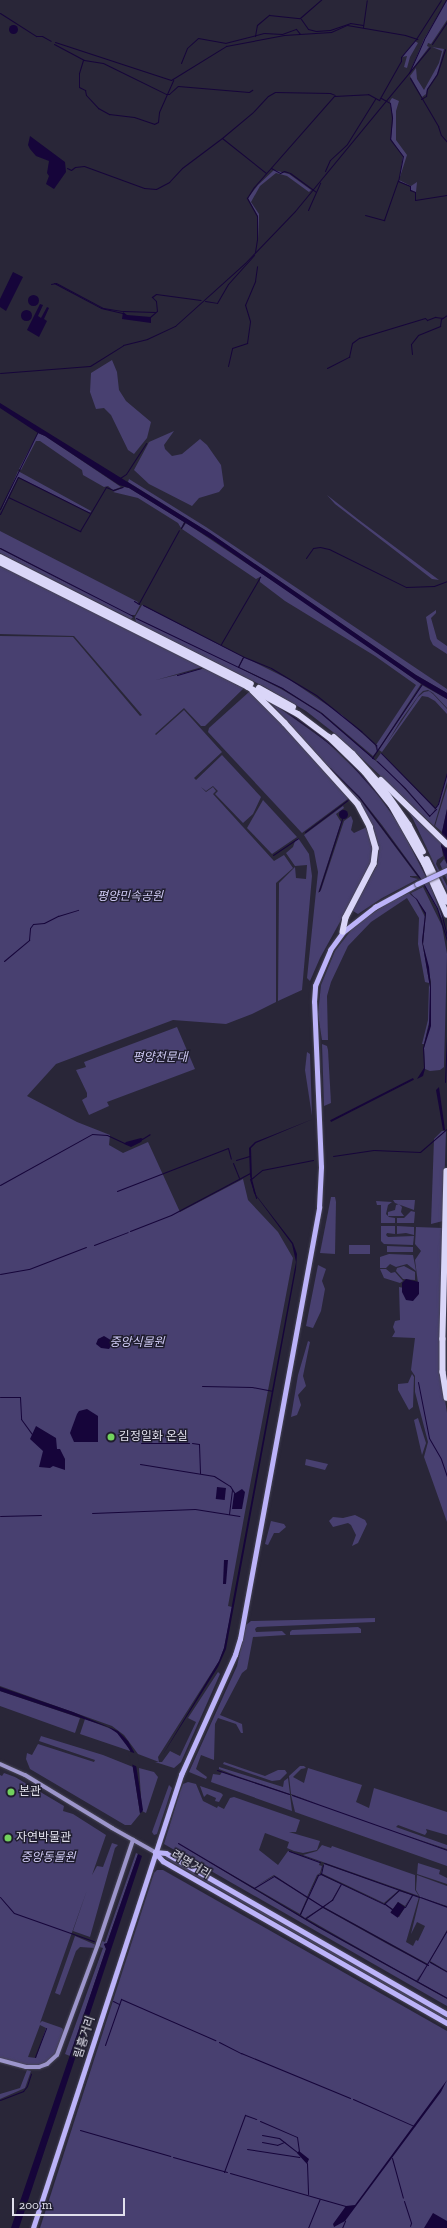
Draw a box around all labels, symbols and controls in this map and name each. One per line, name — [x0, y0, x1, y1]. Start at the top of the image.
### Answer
park label: 평양민속공원 — [97, 890, 163, 904]
park label: 평양천문대 — [132, 1051, 188, 1065]
park label: 중앙식물원 — [109, 1336, 165, 1350]
place label: 김정일화 온실 — [119, 1430, 188, 1444]
marker: 김정일화 온실 — [106, 1432, 116, 1442]
place label: 본관 — [19, 1785, 41, 1799]
marker: 본관 — [6, 1787, 16, 1797]
place label: 자연박물관 — [16, 1831, 71, 1845]
marker: 자연박물관 — [3, 1833, 13, 1843]
street label: 려명거리 — [168, 1847, 214, 1883]
park label: 중앙동물원 — [20, 1851, 76, 1865]
street label: 림흥거리 — [71, 2014, 99, 2060]
scale bar — [14, 2190, 127, 2216]
text: 200 m — [19, 2198, 52, 2212]

